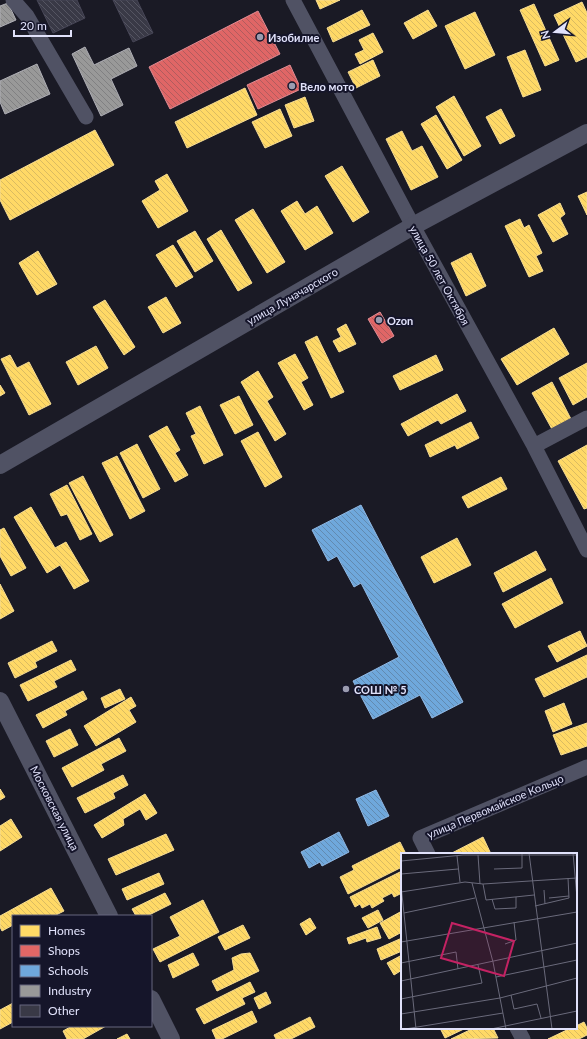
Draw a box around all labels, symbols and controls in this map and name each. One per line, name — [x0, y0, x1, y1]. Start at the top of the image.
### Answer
scale bar — [14, 12, 71, 38]
north arrow — [535, 12, 575, 52]
text: 20 m — [20, 18, 47, 33]
text: N — [537, 29, 552, 41]
place label: Изобилие — [268, 31, 320, 44]
marker: Изобилие — [255, 32, 265, 42]
place label: Вело мото — [300, 80, 354, 93]
marker: Вело мото — [287, 81, 297, 91]
street label: улица 50 лет Октября — [407, 223, 473, 327]
street label: улица Луначарского — [244, 265, 340, 327]
place label: Ozon — [387, 314, 413, 327]
marker: Ozon — [374, 315, 384, 325]
place label: СОШ № 5 — [354, 683, 407, 696]
marker: СОШ № 5 — [341, 684, 351, 694]
street label: Московская улица — [28, 763, 82, 853]
street label: улица Первомайское Кольцо — [425, 771, 565, 841]
inset map — [401, 853, 577, 1029]
legend — [12, 915, 152, 1027]
text: Homes — [48, 923, 85, 938]
text: Shops — [48, 943, 80, 958]
text: Schools — [48, 963, 89, 978]
text: Industry — [48, 983, 92, 998]
text: Other — [48, 1003, 80, 1018]

